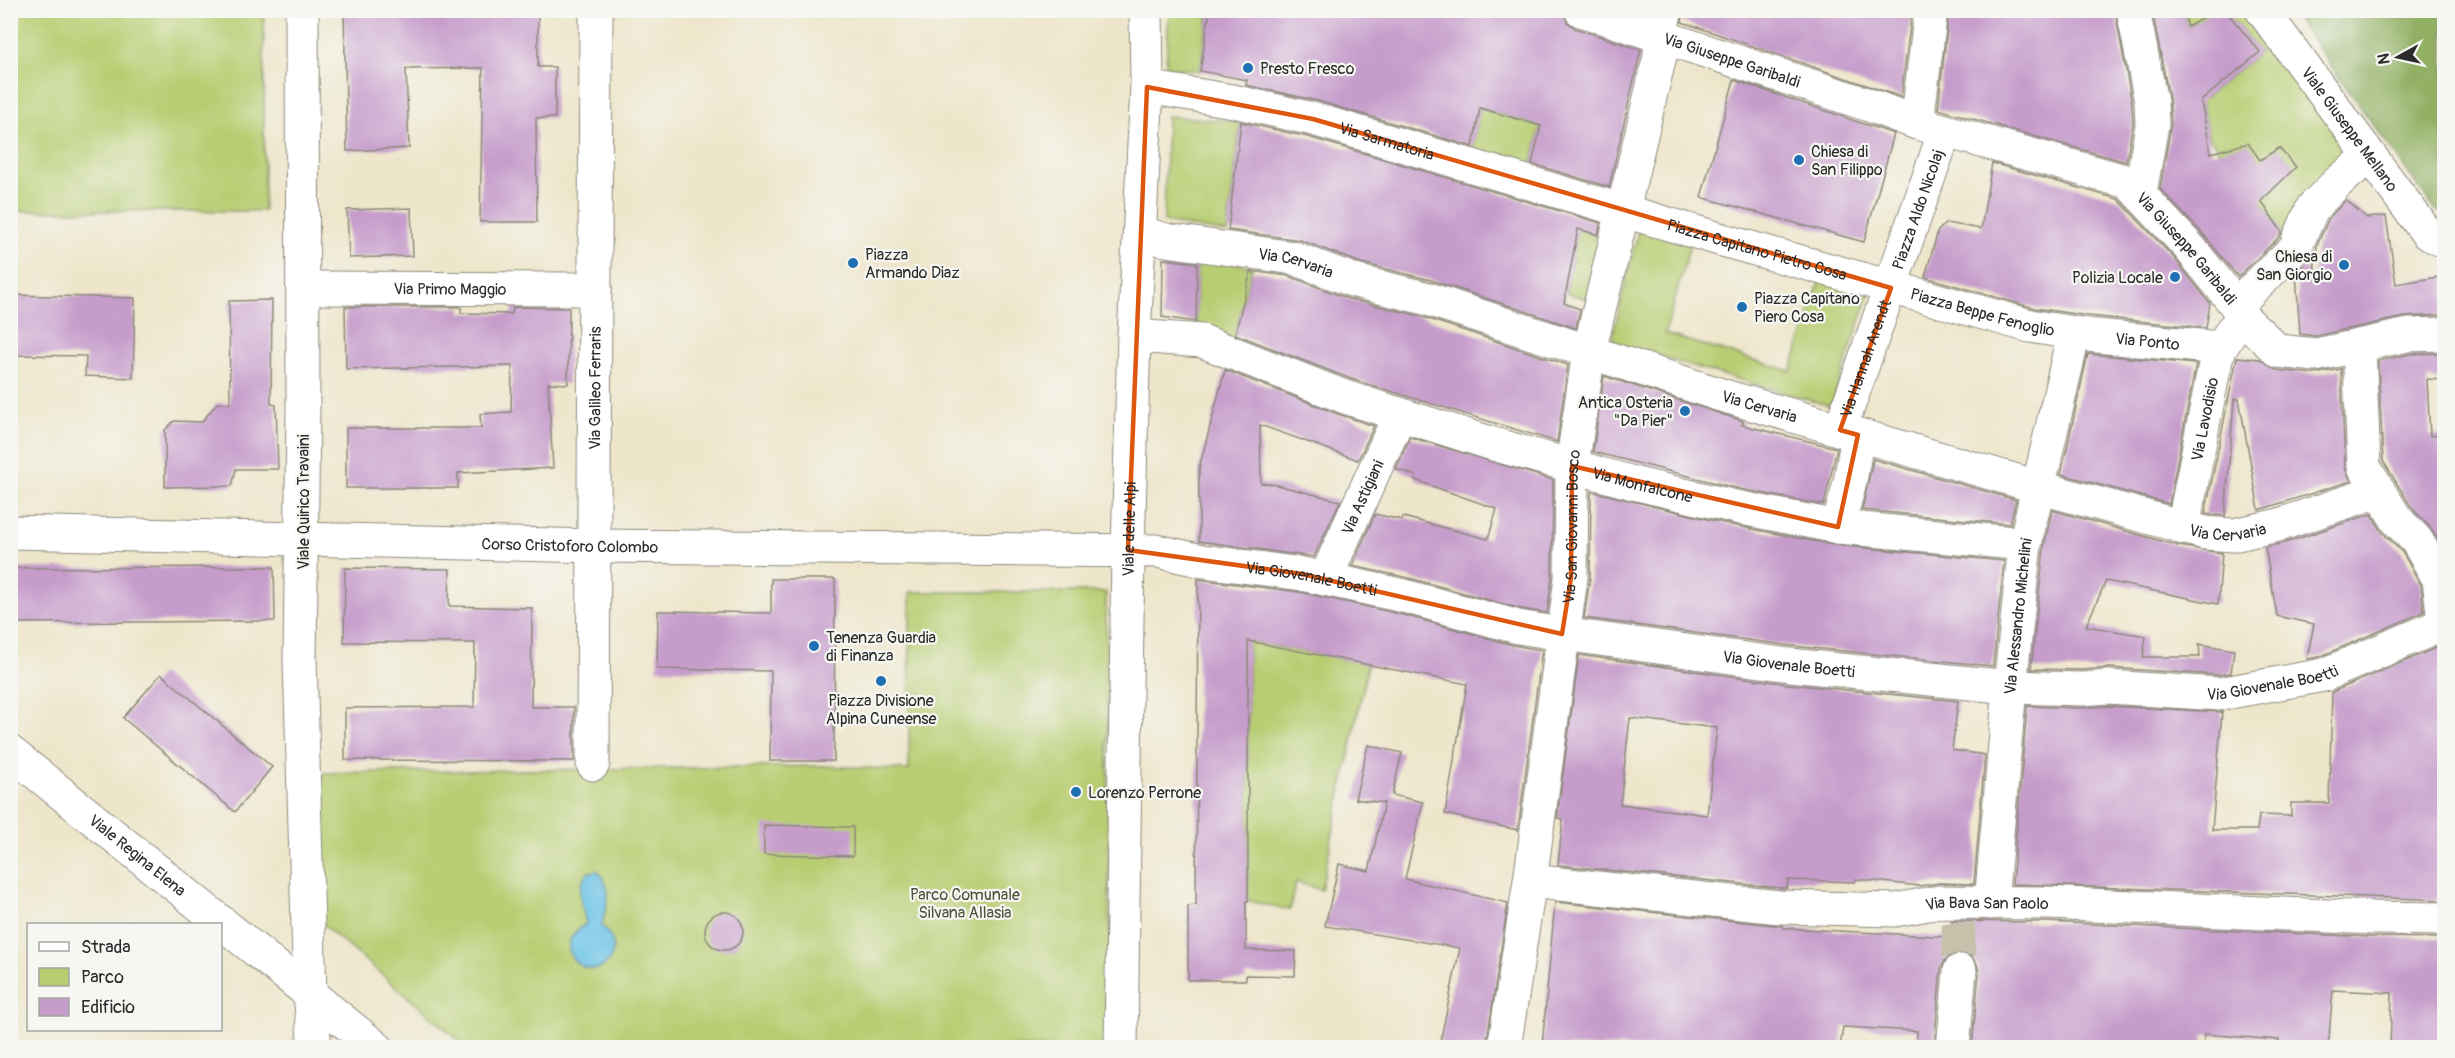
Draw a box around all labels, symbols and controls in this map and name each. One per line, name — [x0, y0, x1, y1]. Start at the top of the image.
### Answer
north arrow — [2368, 27, 2428, 87]
street label: Via Giuseppe Garibaldi — [1661, 29, 1803, 93]
text: N — [2373, 52, 2395, 66]
place label: Presto Fresco — [1260, 59, 1355, 79]
marker: Presto Fresco — [1241, 61, 1255, 75]
street label: Viale Giuseppe Mellano — [2297, 63, 2402, 196]
street label: Via Sarmatoria — [1337, 118, 1436, 165]
place label: Chiesa di San Filippo — [1811, 142, 1883, 180]
street label: Piazza Aldo Nicolaj — [1888, 147, 1949, 272]
marker: Chiesa di San Filippo — [1792, 153, 1806, 167]
street label: Via Giuseppe Garibaldi — [2132, 188, 2241, 309]
street label: Piazza Capitano Pietro Cosa — [1665, 215, 1849, 285]
street label: Via Cervaria — [1257, 244, 1336, 283]
place label: Piazza Armando Diaz — [865, 245, 960, 283]
place label: Chiesa di San Giorgio — [2256, 247, 2332, 285]
marker: Piazza Armando Diaz — [846, 256, 860, 270]
marker: Chiesa di San Giorgio — [2337, 258, 2351, 272]
place label: Polizia Locale — [2072, 268, 2163, 288]
marker: Polizia Locale — [2168, 270, 2182, 284]
street label: Via Primo Maggio — [393, 279, 507, 300]
street label: Piazza Beppe Fenoglio — [1908, 284, 2056, 341]
place label: Piazza Capitano Piero Cosa — [1754, 289, 1860, 327]
street label: Via Hannah Arendt — [1836, 296, 1896, 420]
marker: Piazza Capitano Piero Cosa — [1735, 300, 1749, 314]
street label: Via Galileo Ferraris — [585, 326, 606, 450]
street label: Via Ponto — [2114, 329, 2181, 355]
street label: Via Lavodisio — [2187, 375, 2223, 463]
street label: Via Cervaria — [1719, 387, 1799, 428]
place label: Antica Osteria "Da Pier" — [1578, 393, 1673, 431]
marker: Antica Osteria "Da Pier" — [1678, 404, 1692, 418]
street label: Viale Quirico Travaini — [294, 434, 314, 570]
street label: Via San Giovanni Bosco — [1559, 448, 1585, 605]
street label: Via Astigiani — [1337, 457, 1389, 538]
street label: Via Monfalcone — [1590, 463, 1695, 508]
street label: Viale delle Alpi — [1119, 481, 1141, 577]
street label: Via Cervaria — [2187, 519, 2268, 546]
street label: Corso Cristoforo Colombo — [481, 534, 659, 558]
street label: Via Alessandro Michelini — [2000, 536, 2037, 696]
street label: Via Giovenale Boetti — [1244, 558, 1379, 601]
place label: Tenenza Guardia di Finanza — [826, 628, 936, 666]
marker: Tenenza Guardia di Finanza — [807, 639, 821, 653]
street label: Via Giovenale Boetti — [1721, 647, 1856, 682]
street label: Via Giovenale Boetti — [2206, 661, 2342, 705]
marker: Piazza Divisione Alpina Cuneense — [874, 674, 888, 688]
place label: Piazza Divisione Alpina Cuneense — [826, 691, 936, 729]
place label: Lorenzo Perrone — [1088, 783, 1201, 803]
marker: Lorenzo Perrone — [1069, 785, 1083, 799]
street label: Viale Regina Elena — [84, 811, 190, 901]
park label: Parco Comunale Silvana Allasia — [910, 885, 1020, 923]
street label: Via Bava San Paolo — [1924, 893, 2049, 915]
legend — [27, 923, 222, 1031]
text: Strada — [81, 936, 131, 959]
text: Parco — [81, 966, 124, 989]
text: Edificio — [81, 996, 135, 1019]

